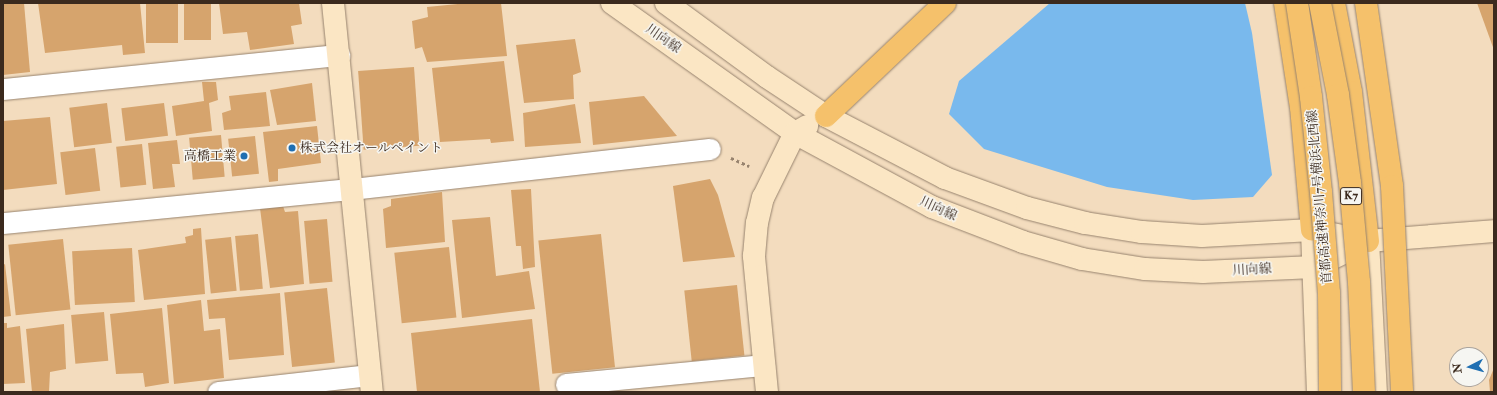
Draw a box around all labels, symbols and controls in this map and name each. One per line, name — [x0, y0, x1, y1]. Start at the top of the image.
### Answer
street label: 川向線 — [643, 21, 683, 57]
street label: 首都高速神奈川7号横浜北西線 — [1305, 109, 1335, 285]
place label: 株式会社オールペイント — [300, 140, 443, 156]
marker: 株式会社オールペイント — [287, 143, 297, 153]
place label: 高橋工業 — [184, 148, 236, 164]
marker: 高橋工業 — [239, 151, 249, 161]
road number: K7 — [1340, 186, 1362, 206]
street label: 川向線 — [917, 194, 959, 224]
street label: 川向線 — [1232, 261, 1272, 279]
north arrow — [1449, 347, 1489, 387]
text: N — [1451, 363, 1465, 374]

